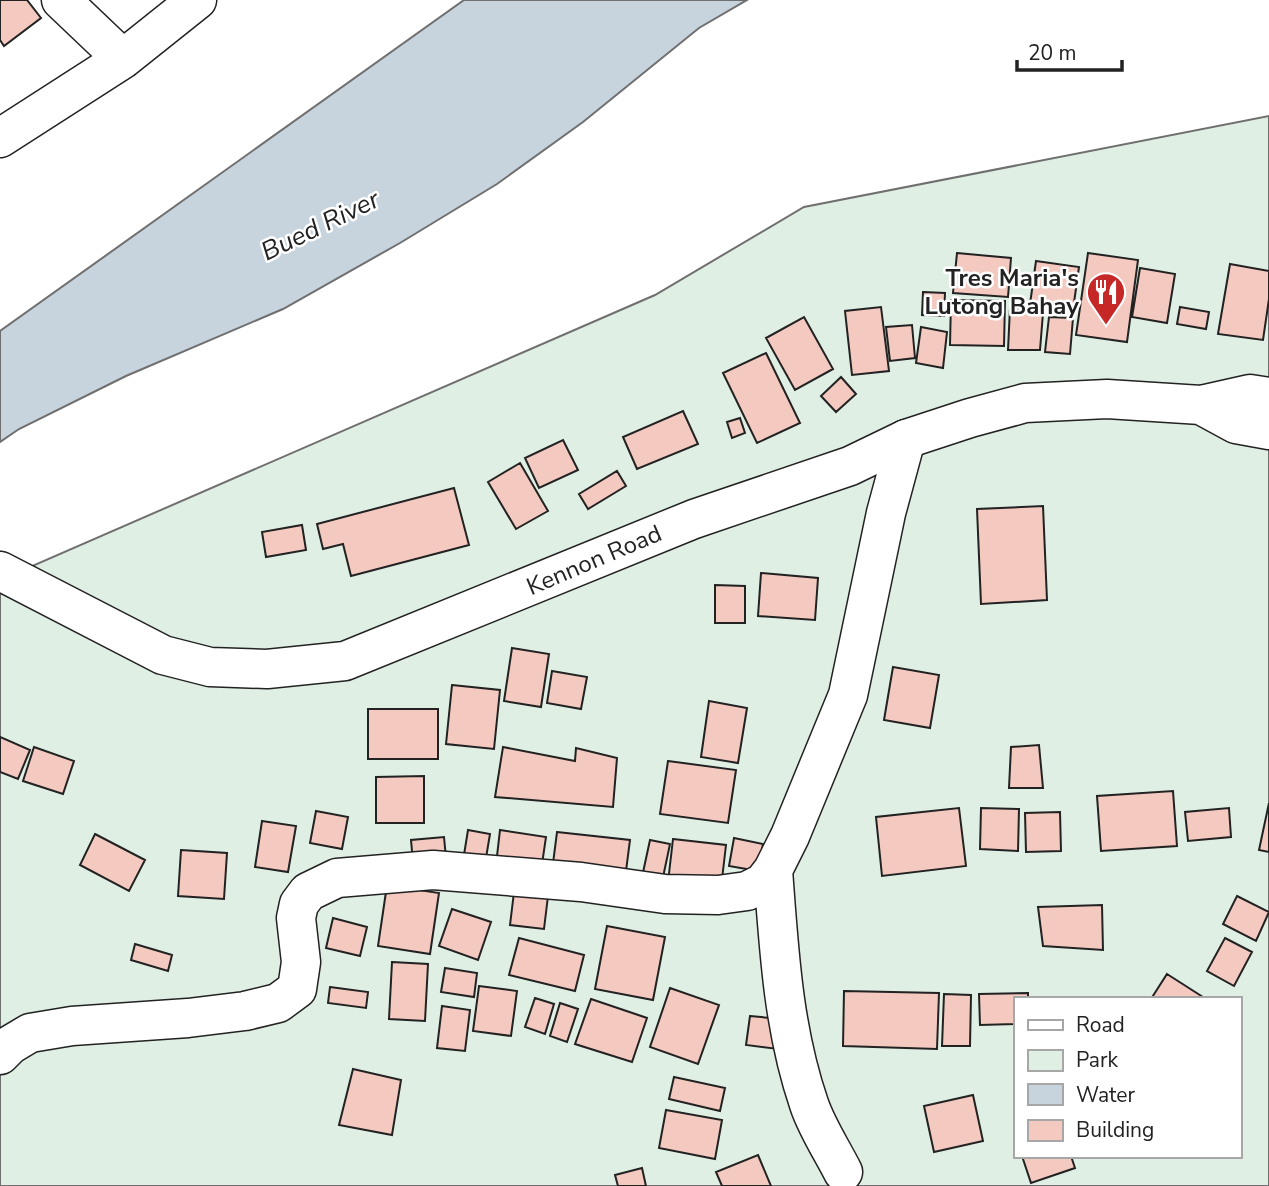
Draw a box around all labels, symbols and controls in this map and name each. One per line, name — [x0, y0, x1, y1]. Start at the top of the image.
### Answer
scale bar — [1017, 28, 1122, 72]
text: 20 m — [1028, 39, 1077, 67]
water label: Bued River — [255, 181, 386, 269]
place label: Tres Maria's Lutong Bahay — [925, 262, 1079, 322]
restaurant icon: Tres Maria's Lutong Bahay — [1085, 271, 1127, 326]
street label: Kennon Road — [522, 517, 666, 603]
legend — [1014, 997, 1241, 1158]
text: Road — [1076, 1011, 1125, 1039]
text: Park — [1076, 1046, 1118, 1074]
text: Water — [1076, 1081, 1135, 1109]
text: Building — [1076, 1116, 1154, 1144]

